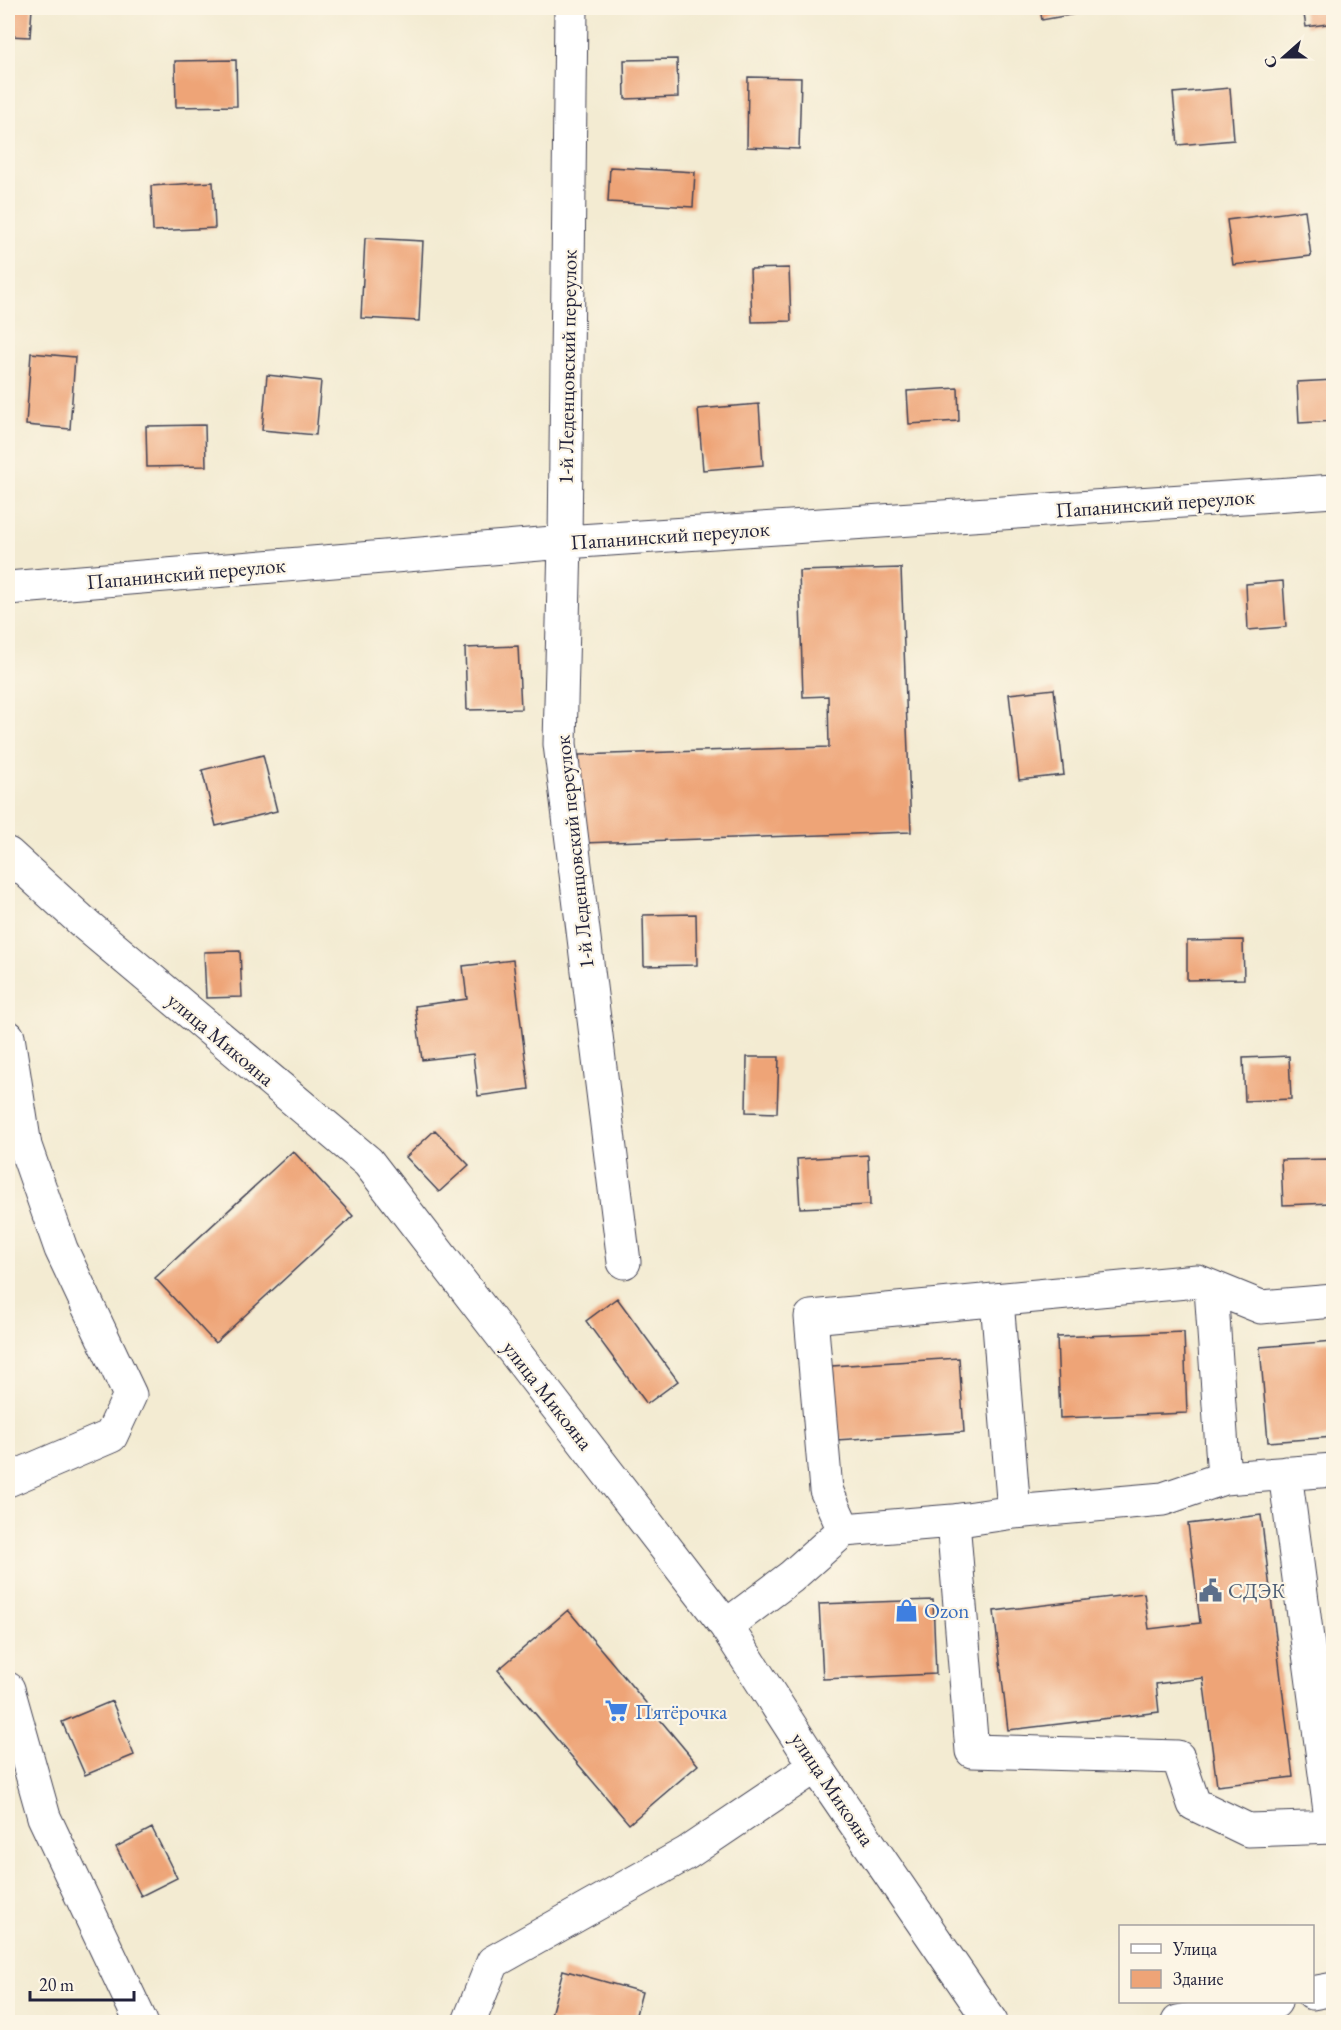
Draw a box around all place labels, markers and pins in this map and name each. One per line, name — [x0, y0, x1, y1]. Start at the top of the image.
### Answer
public building icon: СДЭК — [1197, 1577, 1223, 1603]
place label: СДЭК — [1228, 1577, 1285, 1604]
shop icon: Ozon — [893, 1597, 919, 1623]
place label: Ozon — [924, 1597, 969, 1624]
supermarket icon: Пятёрочка — [604, 1698, 630, 1724]
place label: Пятёрочка — [635, 1698, 728, 1725]

